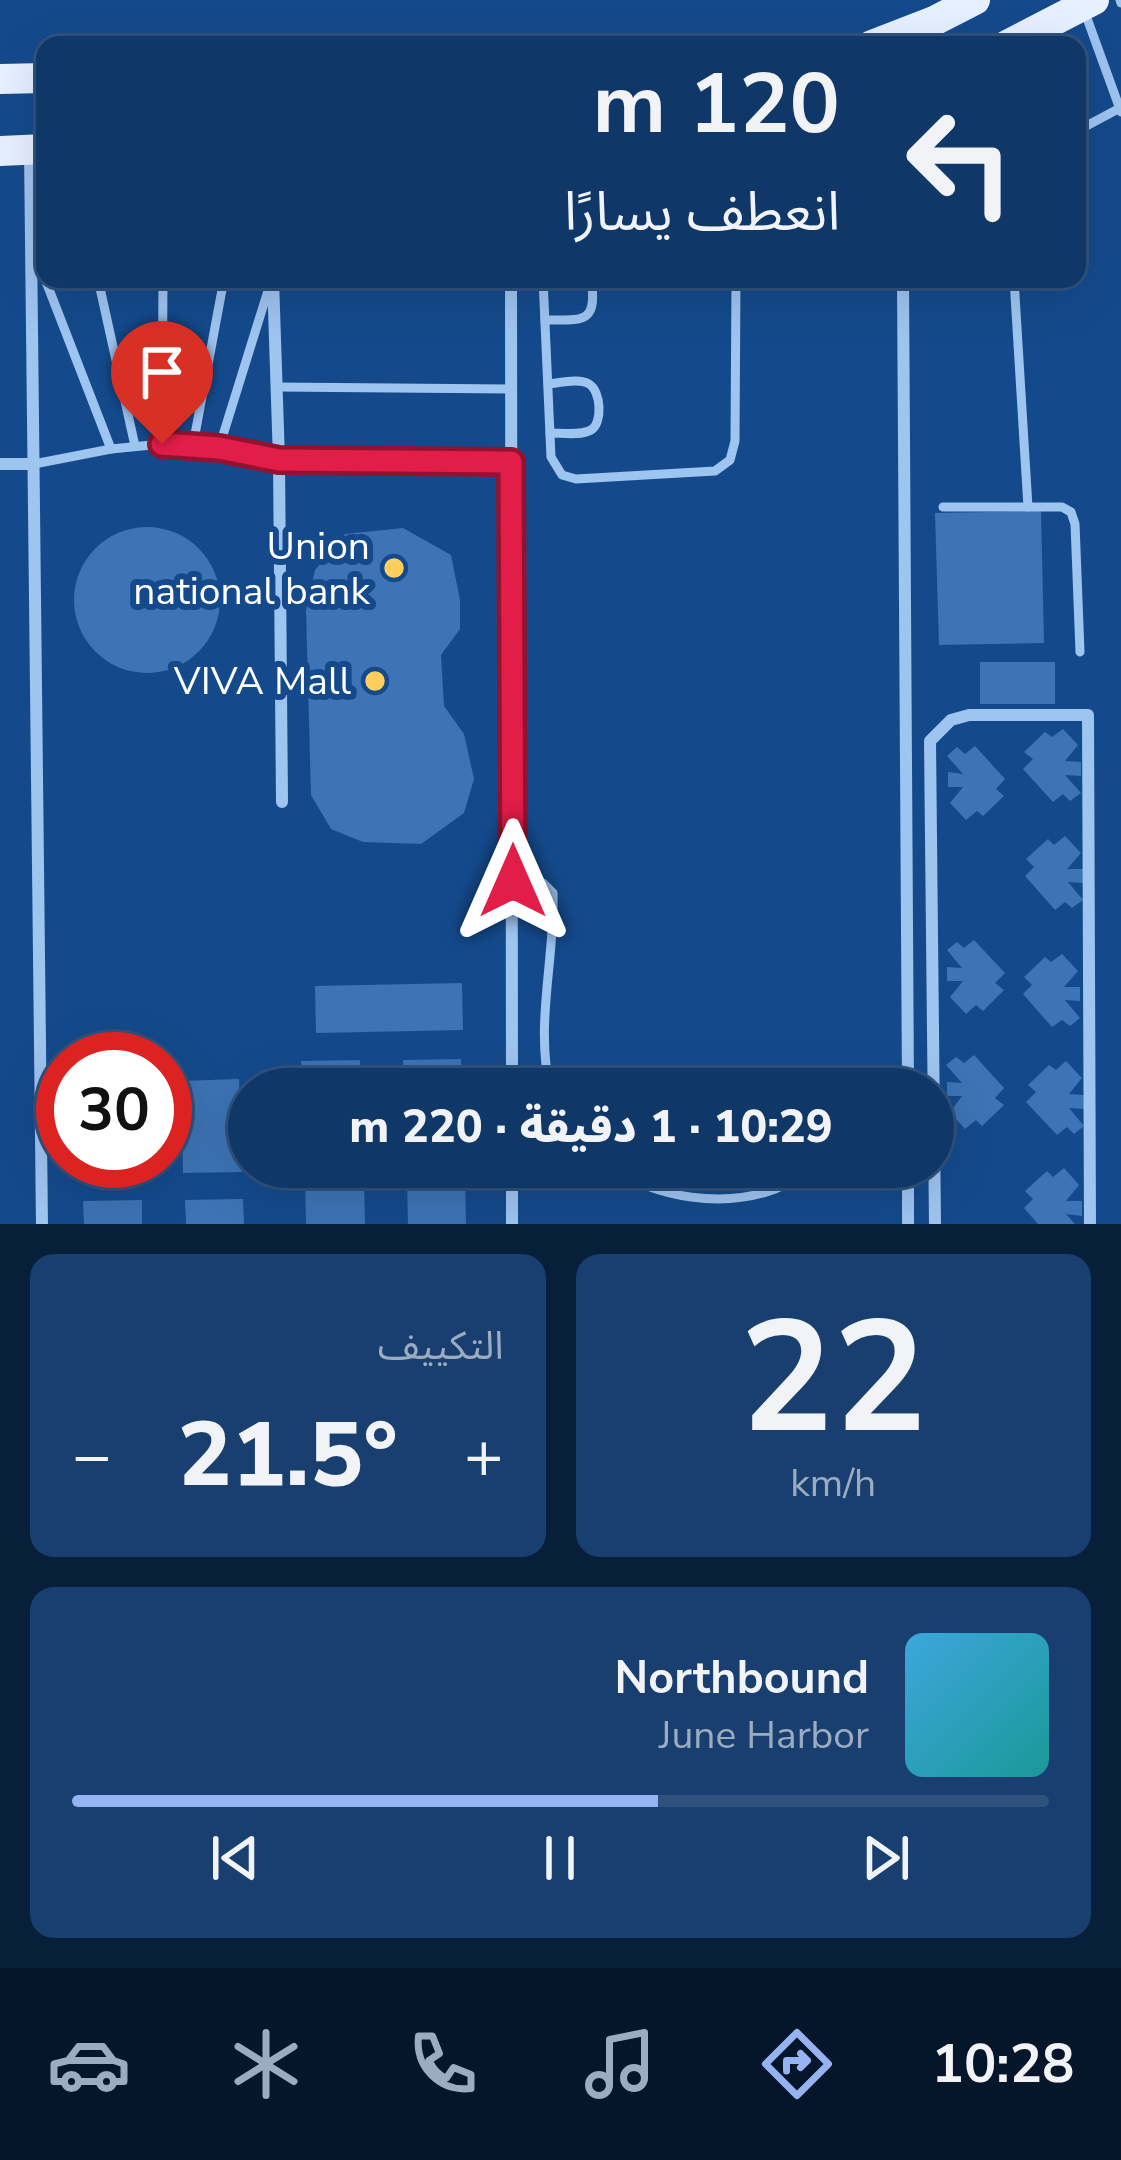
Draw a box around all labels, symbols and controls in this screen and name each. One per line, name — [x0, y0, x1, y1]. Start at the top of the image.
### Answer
text: 120 m — [592, 47, 840, 162]
icon: left — [882, 84, 1038, 240]
text: انعطف يسارًا — [564, 175, 840, 249]
pin — [111, 321, 213, 444]
icon: arrive — [129, 339, 195, 405]
place label: Union national bank — [133, 520, 370, 618]
marker: Union national bank — [381, 555, 407, 581]
place label: VIVA Mall — [173, 655, 351, 708]
marker: VIVA Mall — [362, 668, 388, 694]
position arrow — [450, 818, 576, 944]
speed limit sign: 30 — [36, 1032, 192, 1188]
text: 10:29 · 1 دقيقة · 220 m — [349, 1097, 833, 1158]
text: 22 — [740, 1272, 927, 1485]
text: التكييف — [378, 1320, 504, 1373]
text: 21.5° — [178, 1394, 398, 1517]
text: − — [72, 1411, 112, 1501]
text: + — [464, 1411, 504, 1501]
text: km/h — [790, 1457, 876, 1510]
text: Northbound — [615, 1648, 869, 1709]
text: June Harbor — [659, 1709, 869, 1762]
icon: previous — [202, 1825, 268, 1891]
icon: pause — [527, 1825, 593, 1891]
icon: next — [853, 1825, 919, 1891]
icon: car — [47, 2022, 131, 2106]
icon: climate — [224, 2022, 308, 2106]
icon: phone — [401, 2022, 485, 2106]
icon: music — [578, 2022, 662, 2106]
icon: directions — [755, 2022, 839, 2106]
text: 10:28 — [932, 2027, 1075, 2101]

